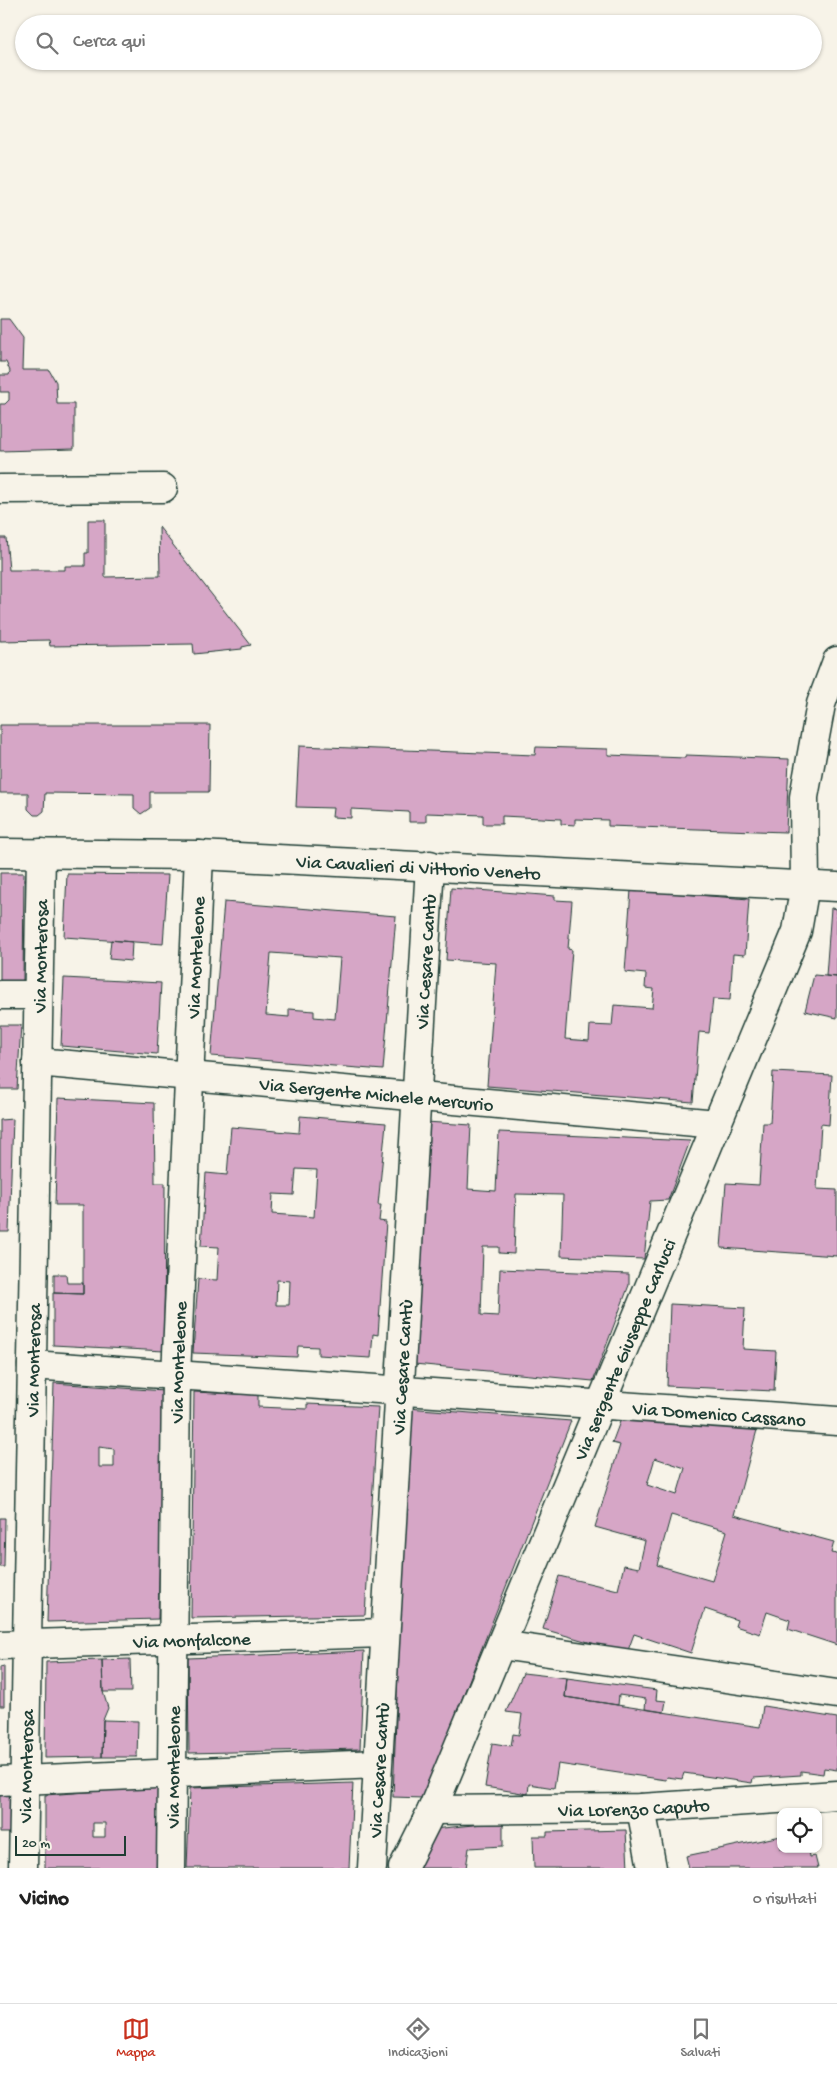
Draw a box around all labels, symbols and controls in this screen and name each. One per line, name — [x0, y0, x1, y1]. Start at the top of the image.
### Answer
search box — [15, 15, 822, 70]
icon: search — [33, 29, 61, 57]
text: Cerca qui — [73, 31, 146, 54]
street label: Via Cavalieri di Vittorio Veneto — [295, 852, 542, 887]
street label: Via Cesare Cantù — [412, 894, 443, 1031]
street label: Via Monteleone — [184, 896, 212, 1020]
street label: Via Monterosa — [30, 898, 55, 1014]
street label: Via Sergente Michele Mercurio — [257, 1074, 494, 1119]
street label: Via sergente Giuseppe Carlucci — [570, 1236, 683, 1465]
street label: Via Cesare Cantù — [389, 1299, 420, 1436]
street label: Via Monteleone — [168, 1300, 194, 1424]
street label: Via Monterosa — [23, 1302, 48, 1418]
street label: Via Domenico Cassano — [631, 1399, 807, 1434]
street label: Via Monfalcone — [132, 1629, 251, 1656]
street label: Via Cesare Cantù — [366, 1702, 397, 1839]
street label: Via Monteleone — [163, 1706, 188, 1829]
street label: Via Monterosa — [16, 1708, 41, 1824]
street label: Via Lorenzo Caputo — [557, 1795, 711, 1824]
map controls — [777, 1808, 822, 1853]
button: locate — [777, 1808, 822, 1853]
scale bar — [15, 1833, 126, 1856]
text: 20 m — [22, 1836, 50, 1853]
text: Vicino — [20, 1888, 69, 1913]
text: 0 risultati — [753, 1891, 817, 1910]
tab: Mappa — [116, 2015, 155, 2062]
tab: Indicazioni — [388, 2015, 448, 2062]
tab: Salvati — [681, 2015, 721, 2062]

